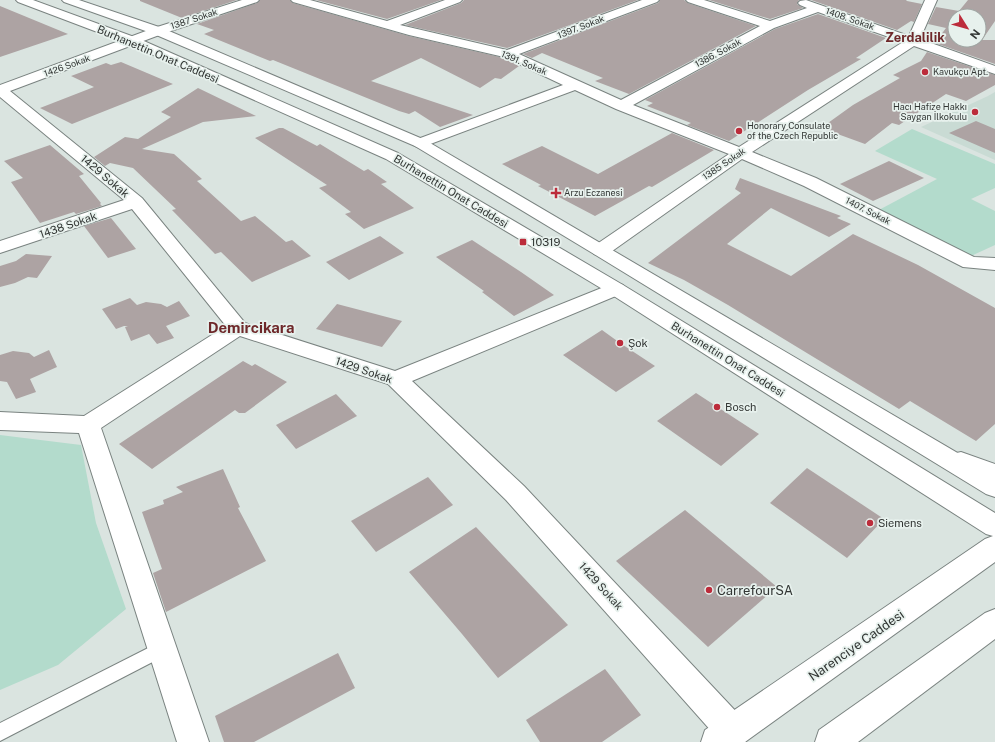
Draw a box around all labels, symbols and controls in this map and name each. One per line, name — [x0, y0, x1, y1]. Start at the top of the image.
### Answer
street label: 1408. Sokak — [824, 5, 876, 32]
street label: 1387 Sokak — [169, 6, 219, 31]
north arrow — [947, 8, 987, 48]
street label: 1397. Sokak — [556, 13, 606, 41]
street label: Burhanettin Onat Caddesi — [95, 23, 221, 85]
text: N — [968, 27, 982, 41]
district label: Zerdalilik — [885, 30, 945, 45]
street label: 1386. Sokak — [693, 36, 743, 69]
street label: 1391. Sokak — [500, 48, 549, 77]
street label: 1426 Sokak — [42, 52, 92, 79]
place label: Kavukçu Apt. — [933, 66, 988, 77]
marker: Kavukçu Apt. — [920, 67, 930, 77]
place label: Hacı Hafize Hakkı Saygan İlkokulu — [893, 101, 967, 122]
marker: Hacı Hafize Hakkı Saygan İlkokulu — [970, 107, 980, 117]
place label: Honorary Consulate of the Czech Republic — [747, 120, 838, 141]
marker: Honorary Consulate of the Czech Republic — [734, 126, 744, 136]
street label: 1385 Sokak — [700, 145, 747, 182]
street label: 1429 Sokak — [78, 152, 132, 200]
street label: Burhanettin Onat Caddesi — [392, 152, 510, 230]
place label: Arzu Eczanesi — [564, 187, 622, 198]
marker: Arzu Eczanesi — [551, 188, 561, 198]
street label: 1407. Sokak — [844, 194, 893, 227]
street label: 1438 Sokak — [38, 210, 98, 240]
place label: 10319 — [531, 236, 561, 248]
marker: 10319 — [518, 237, 528, 247]
district label: Demircikara — [208, 319, 294, 336]
street label: Burhanettin Onat Caddesi — [669, 319, 787, 399]
place label: Şok — [628, 337, 648, 350]
marker: Şok — [615, 338, 625, 348]
street label: 1429 Sokak — [334, 355, 394, 385]
place label: Bosch — [725, 401, 756, 413]
marker: Bosch — [712, 402, 722, 412]
place label: Siemens — [878, 517, 922, 529]
marker: Siemens — [865, 518, 875, 528]
street label: 1429 Sokak — [577, 560, 625, 612]
place label: CarrefourSA — [717, 583, 793, 598]
marker: CarrefourSA — [704, 585, 714, 595]
street label: Narenciye Caddesi — [806, 607, 907, 684]

